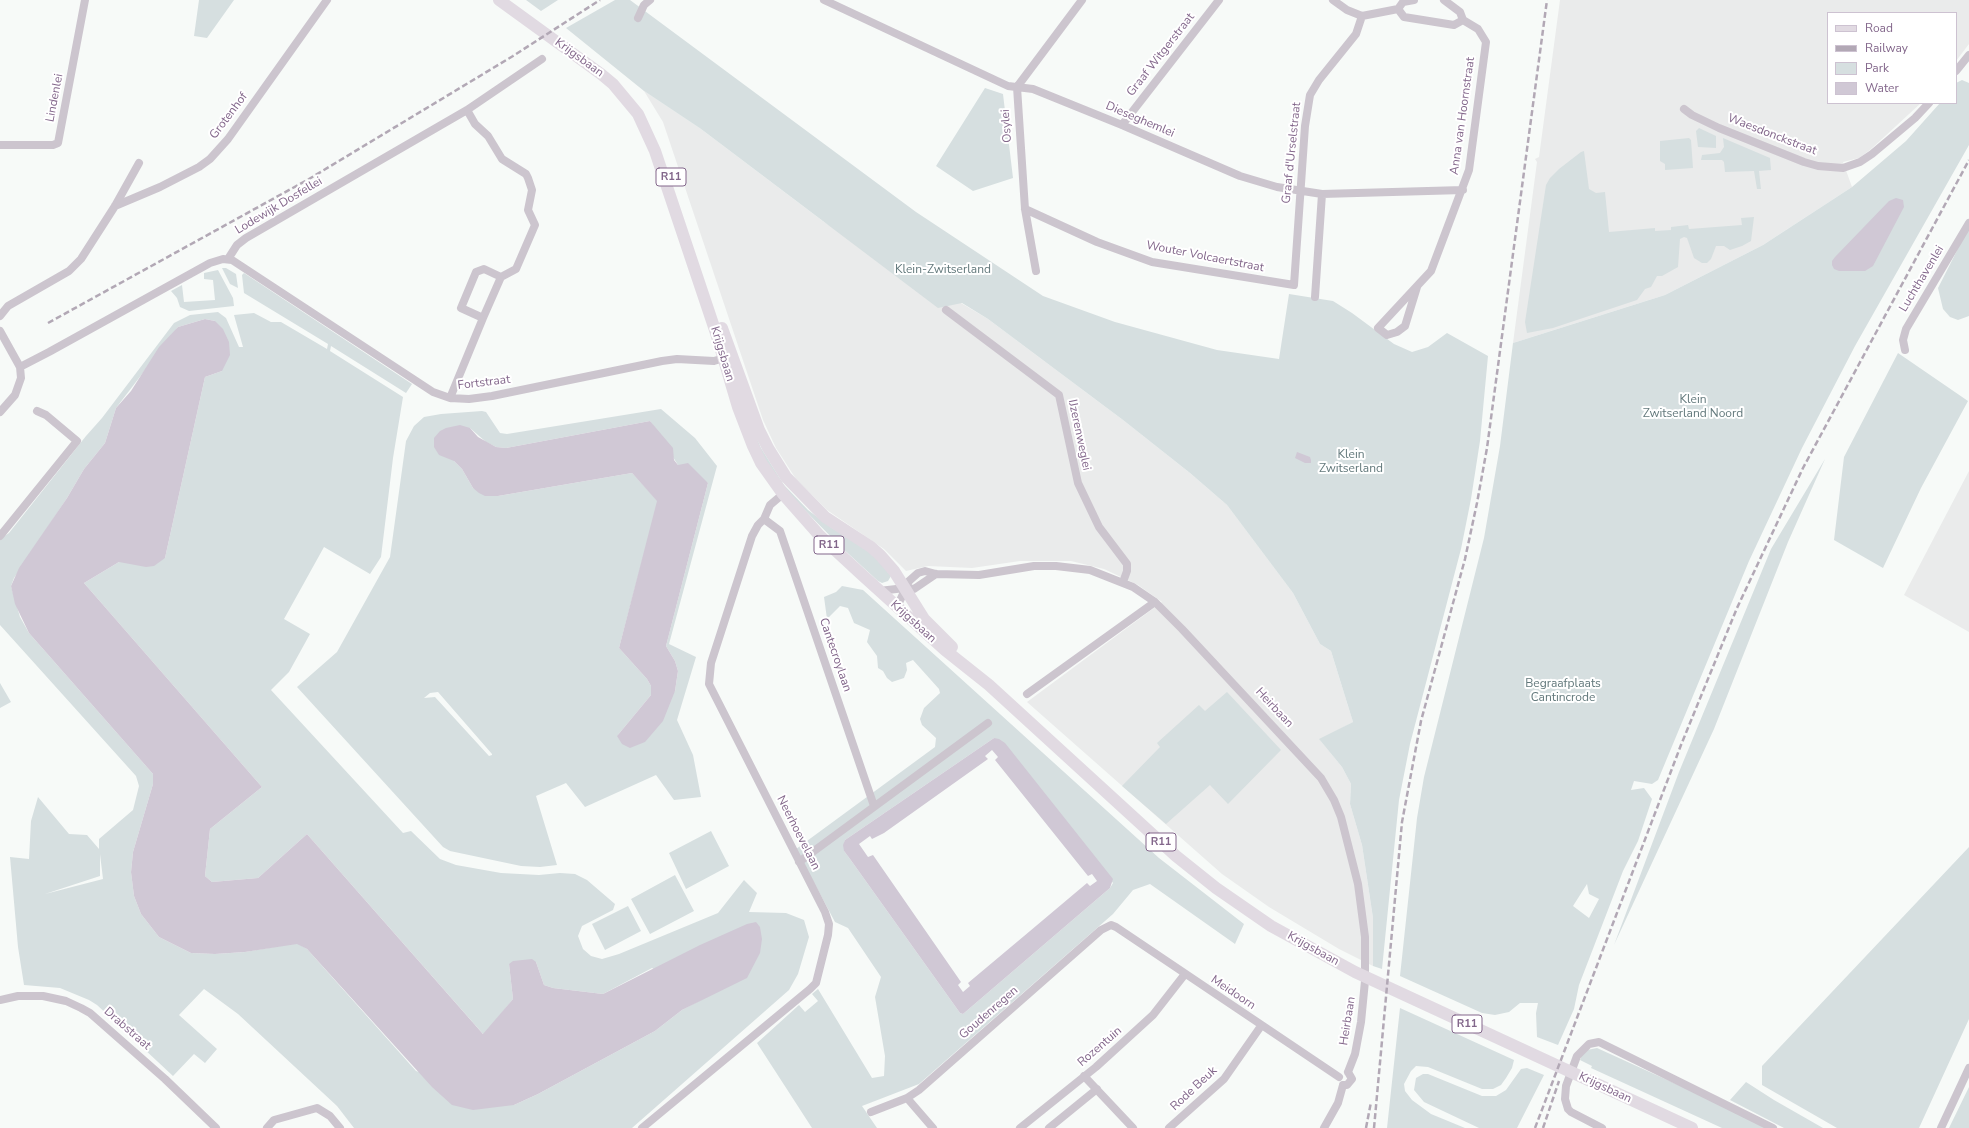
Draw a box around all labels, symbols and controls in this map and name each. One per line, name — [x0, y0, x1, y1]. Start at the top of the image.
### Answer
street label: Graaf Witgerstraat — [1124, 11, 1198, 99]
legend — [1827, 12, 1957, 104]
text: Road — [1865, 20, 1893, 36]
street label: Krijgsbaan — [552, 35, 606, 81]
text: Railway — [1865, 40, 1908, 56]
street label: Anna van Hoornstraat — [1448, 56, 1478, 176]
text: Park — [1865, 60, 1889, 76]
street label: Lindenlei — [43, 73, 67, 123]
text: Water — [1865, 80, 1899, 96]
street label: Grotenhof — [207, 90, 251, 142]
street label: Dieseghemlei — [1103, 99, 1177, 141]
street label: Graaf d'Urselstraat — [1280, 101, 1304, 205]
street label: Osylei — [999, 109, 1015, 143]
street label: Waesdonckstraat — [1726, 111, 1818, 159]
road number: R11 — [656, 168, 686, 186]
street label: Lodewijk Dosfellei — [233, 174, 325, 238]
street label: Wouter Volcaertstraat — [1145, 239, 1265, 275]
street label: Luchthavenlei — [1897, 243, 1947, 315]
park label: Klein-Zwitserland — [895, 263, 991, 277]
street label: Krijgsbaan — [707, 325, 737, 383]
street label: Fortstraat — [457, 373, 511, 393]
park label: Klein Zwitserland Noord — [1643, 393, 1743, 421]
street label: IJzerenweglei — [1064, 398, 1094, 472]
park label: Klein Zwitserland — [1319, 448, 1383, 476]
road number: R11 — [814, 536, 844, 554]
street label: Krijgsbaan — [887, 598, 939, 646]
street label: Cantecroylaan — [816, 616, 854, 694]
park label: Begraafplaats Cantincrode — [1525, 677, 1601, 705]
street label: Heirbaan — [1252, 685, 1296, 731]
street label: Neerhoevelaan — [773, 794, 823, 872]
road number: R11 — [1146, 833, 1176, 851]
street label: Krijgsbaan — [1285, 929, 1341, 969]
street label: Meidoorn — [1208, 973, 1258, 1013]
street label: Goudenregen — [957, 984, 1021, 1042]
street label: Heirbaan — [1337, 996, 1359, 1046]
street label: Drabstraat — [101, 1005, 153, 1053]
road number: R11 — [1452, 1015, 1482, 1033]
street label: Rozentuin — [1075, 1024, 1125, 1070]
street label: Rode Beuk — [1168, 1064, 1220, 1114]
street label: Krijgsbaan — [1576, 1069, 1634, 1107]

